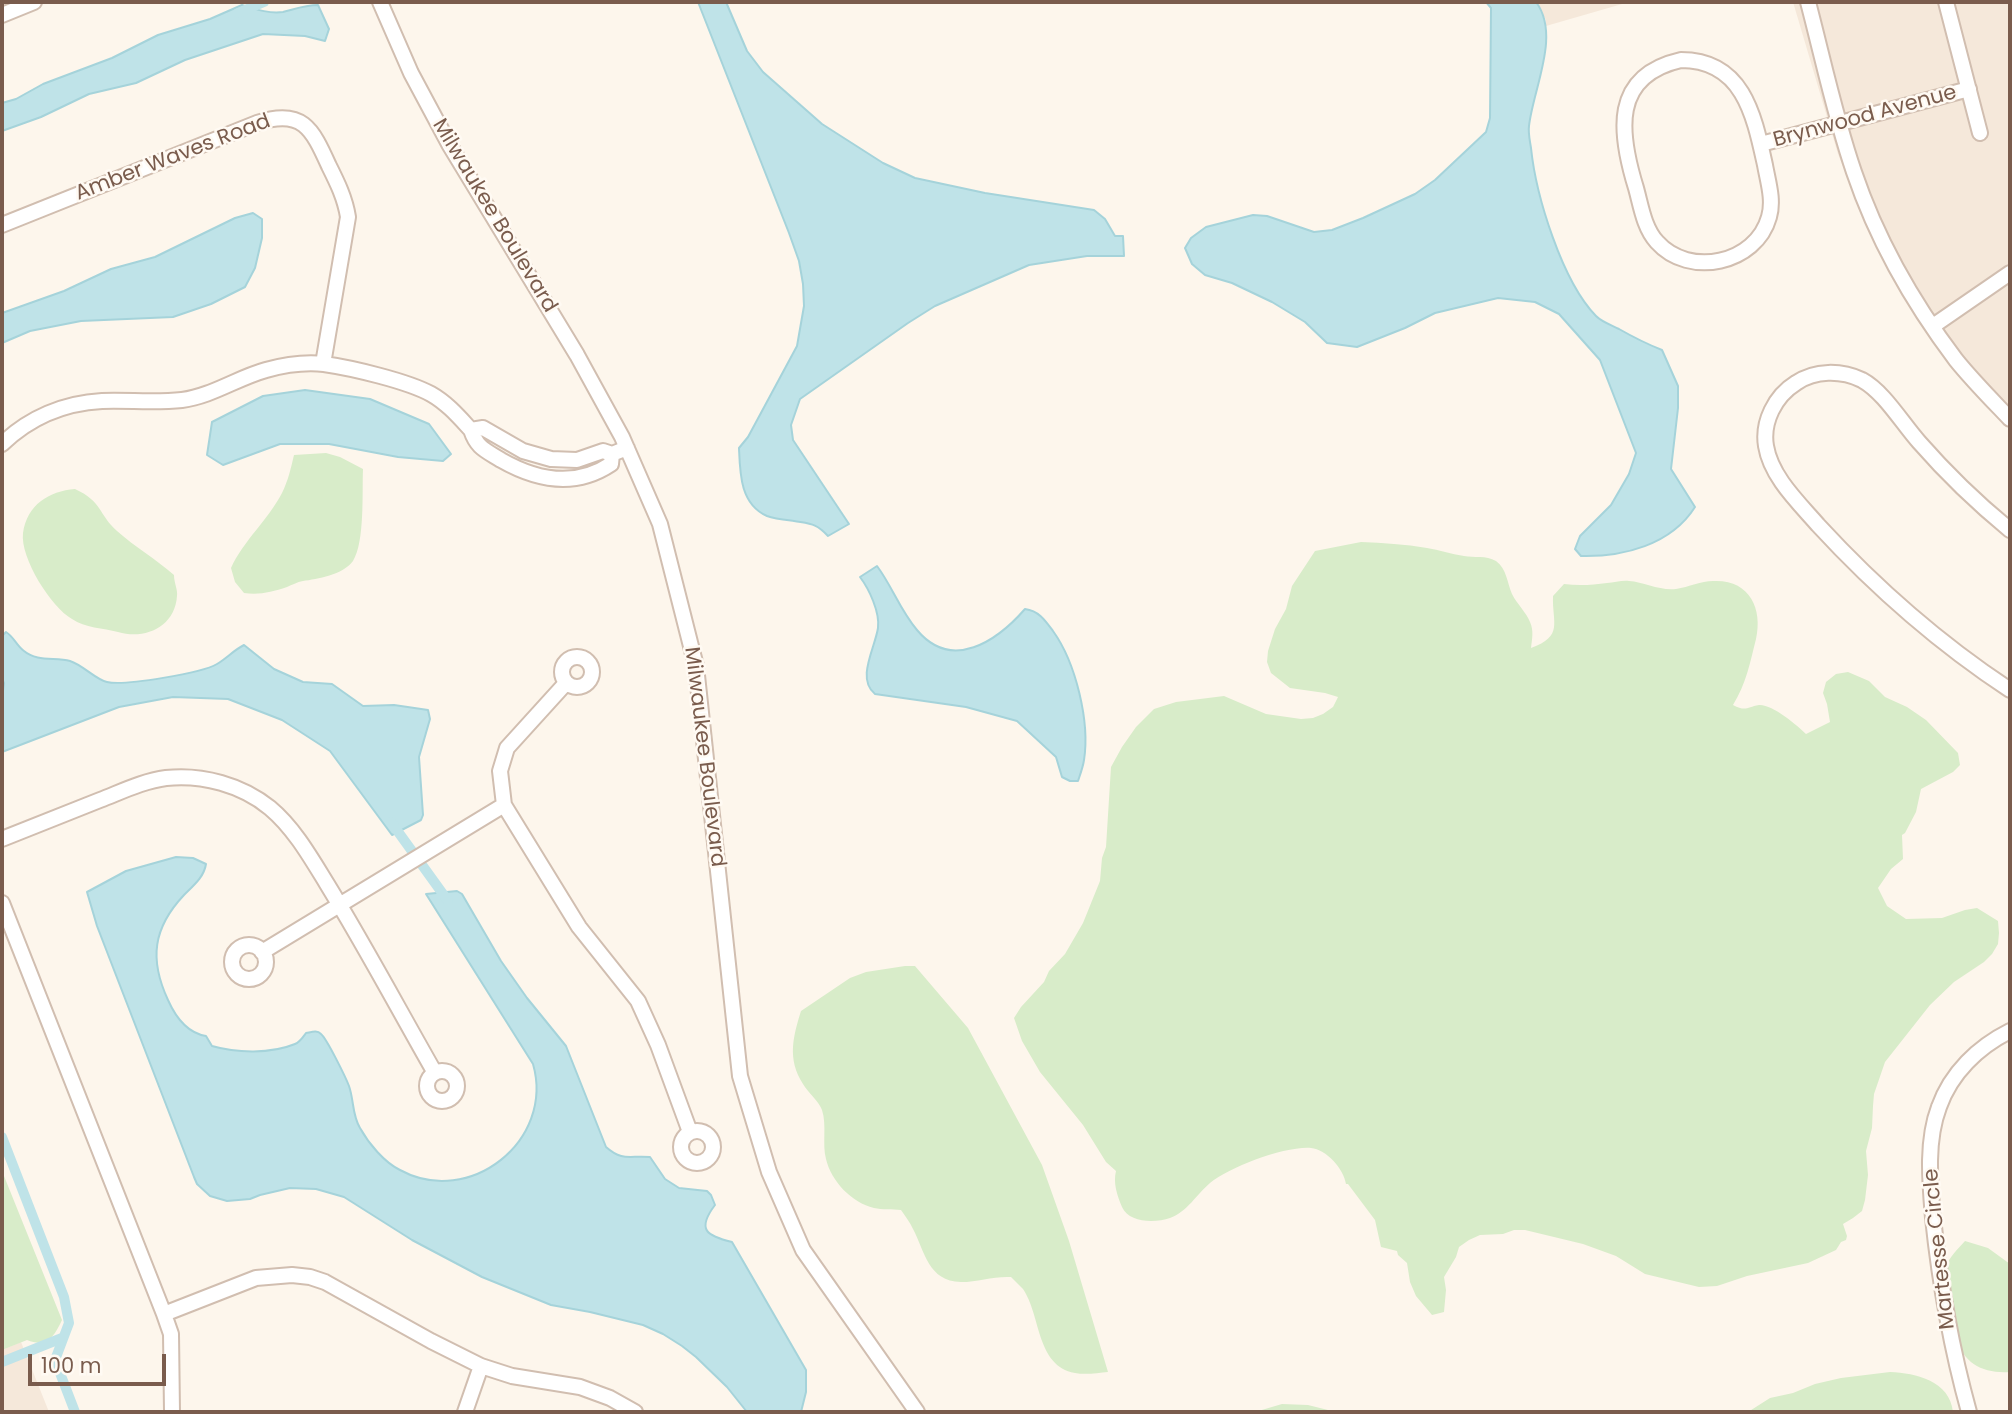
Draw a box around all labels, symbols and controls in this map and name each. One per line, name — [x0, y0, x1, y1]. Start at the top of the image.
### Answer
street label: Brynwood Avenue — [1771, 80, 1959, 154]
street label: Amber Waves Road — [72, 109, 274, 207]
street label: Milwaukee Boulevard — [426, 115, 562, 317]
street label: Milwaukee Boulevard — [678, 645, 730, 869]
street label: Martesse Circle — [1919, 1167, 1961, 1331]
scale bar — [32, 1340, 170, 1384]
text: 100 m — [41, 1351, 101, 1380]

